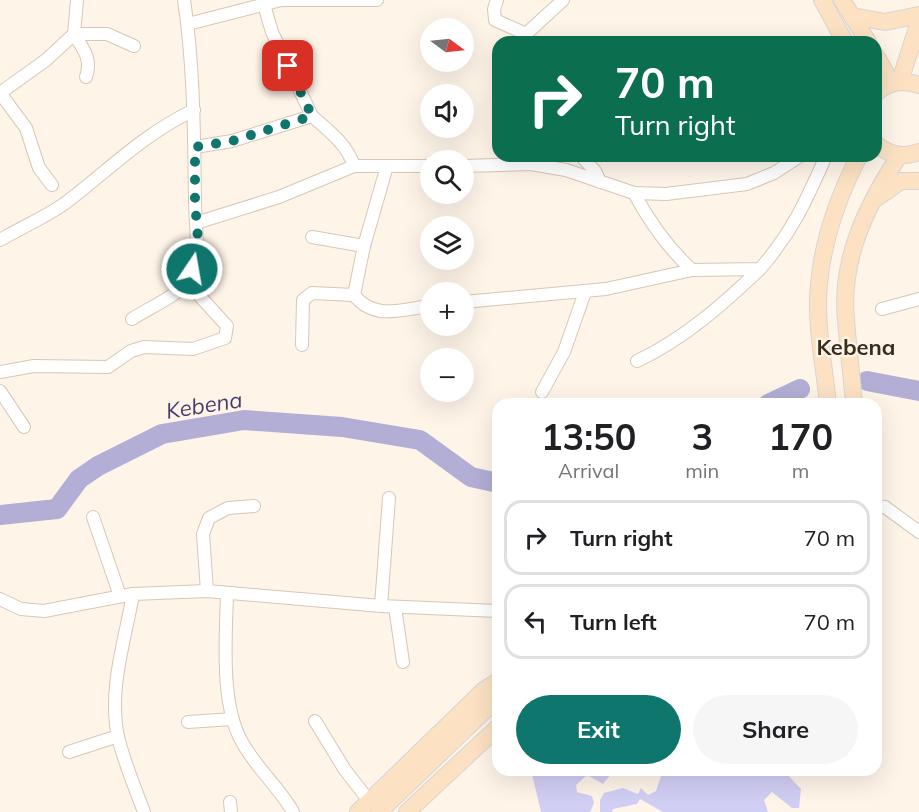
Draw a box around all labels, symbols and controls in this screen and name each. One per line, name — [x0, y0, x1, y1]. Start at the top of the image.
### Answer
north arrow — [420, 18, 474, 72]
map controls — [420, 18, 474, 402]
pin — [262, 40, 313, 91]
icon: arrive — [271, 49, 304, 82]
text: 70 m — [615, 56, 715, 109]
icon: right — [516, 60, 594, 138]
button: sound — [420, 84, 474, 138]
text: Turn right — [615, 108, 735, 142]
button: search — [420, 150, 474, 204]
button: layers — [420, 216, 474, 270]
position arrow — [160, 237, 224, 301]
button: + — [420, 282, 474, 336]
district label: Kebena — [816, 333, 896, 361]
button: − — [420, 348, 474, 402]
water label: Kebena — [164, 385, 244, 425]
text: 13:50 — [541, 414, 636, 459]
text: 3 — [691, 414, 713, 459]
text: 170 — [768, 414, 833, 459]
text: Arrival — [558, 458, 619, 483]
text: min — [685, 458, 719, 483]
text: m — [792, 458, 809, 483]
icon: right — [519, 521, 552, 554]
text: Turn right — [570, 524, 673, 552]
text: 70 m — [804, 524, 855, 552]
icon: left — [519, 605, 552, 638]
text: Turn left — [570, 608, 657, 636]
text: 70 m — [804, 608, 855, 636]
button: Exit — [516, 695, 681, 764]
button: Share — [693, 695, 858, 764]

